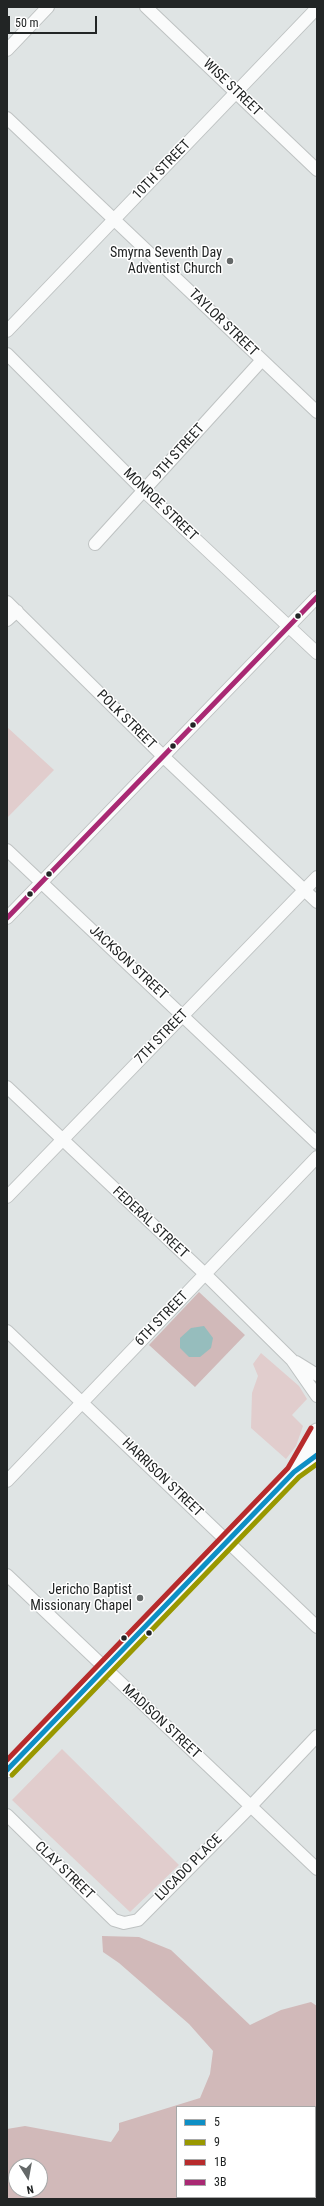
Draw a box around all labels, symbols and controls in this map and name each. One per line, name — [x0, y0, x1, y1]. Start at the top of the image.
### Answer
scale bar — [10, 8, 99, 34]
text: 50 m — [15, 16, 39, 30]
street label: WISE STREET — [199, 56, 265, 120]
street label: 10TH STREET — [129, 137, 195, 203]
place label: Smyrna Seventh Day Adventist Church — [110, 245, 222, 278]
marker: Smyrna Seventh Day Adventist Church — [225, 256, 235, 266]
street label: TAYLOR STREET — [185, 286, 261, 360]
street label: 9TH STREET — [150, 421, 208, 483]
street label: MONROE STREET — [119, 465, 201, 545]
unlabelled marker — [293, 611, 303, 621]
street label: POLK STREET — [93, 687, 159, 753]
unlabelled marker — [188, 720, 198, 730]
unlabelled marker — [168, 741, 178, 751]
unlabelled marker — [44, 869, 54, 879]
unlabelled marker — [25, 889, 35, 899]
street label: JACKSON STREET — [85, 922, 171, 1004]
street label: 7TH STREET — [132, 1006, 192, 1068]
street label: FEDERAL STREET — [109, 1184, 191, 1262]
street label: 6TH STREET — [132, 1288, 192, 1350]
street label: HARRISON STREET — [118, 1435, 206, 1521]
place label: Jericho Baptist Missionary Chapel — [30, 1582, 132, 1614]
marker: Jericho Baptist Missionary Chapel — [135, 1593, 145, 1603]
unlabelled marker — [144, 1628, 154, 1638]
unlabelled marker — [119, 1633, 129, 1643]
street label: MADISON STREET — [118, 1681, 204, 1763]
street label: LUCADO PLACE — [152, 1831, 226, 1905]
street label: CLAY STREET — [31, 1839, 97, 1903]
legend — [176, 2106, 316, 2198]
text: 5 — [214, 2115, 220, 2129]
text: 9 — [214, 2135, 220, 2149]
text: 1B — [214, 2155, 226, 2169]
north arrow — [8, 2158, 48, 2198]
text: 3B — [214, 2175, 226, 2189]
text: N — [26, 2182, 35, 2196]

